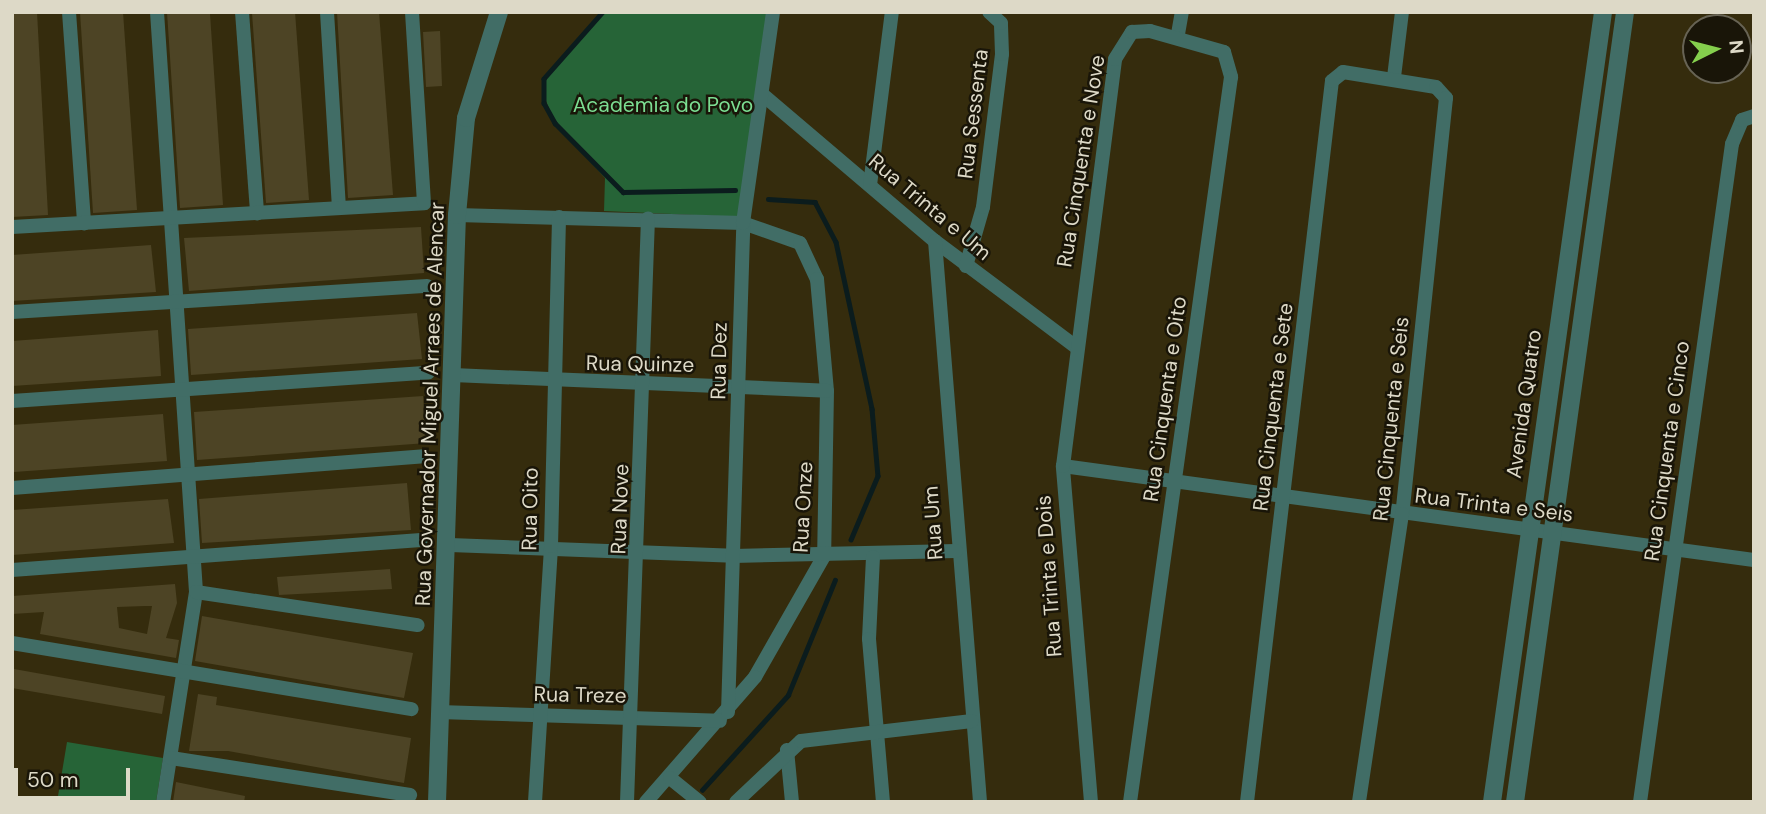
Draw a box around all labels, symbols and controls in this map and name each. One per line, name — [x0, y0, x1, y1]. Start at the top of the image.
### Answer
north arrow — [1682, 14, 1752, 84]
text: N — [1723, 39, 1750, 55]
street label: Rua Sessenta — [953, 48, 993, 180]
street label: Rua Cinquenta e Nove — [1052, 53, 1110, 269]
park label: Academia do Povo — [573, 92, 753, 118]
street label: Rua Trinta e Um — [864, 148, 996, 266]
street label: Rua Governador Miguel Arraes de Alencar — [410, 202, 450, 606]
street label: Rua Cinquenta e Oito — [1138, 295, 1192, 503]
street label: Rua Cinquenta e Sete — [1248, 302, 1298, 512]
street label: Rua Cinquenta e Seis — [1368, 316, 1414, 522]
street label: Rua Dez — [706, 322, 732, 400]
street label: Avenida Quatro — [1501, 328, 1547, 480]
street label: Rua Cinquenta e Cinco — [1639, 339, 1695, 563]
street label: Rua Quinze — [586, 350, 694, 378]
street label: Rua Onze — [788, 461, 818, 553]
street label: Rua Nove — [606, 463, 634, 555]
street label: Rua Oito — [517, 467, 543, 551]
street label: Rua Trinta e Seis — [1413, 483, 1575, 527]
street label: Rua Um — [918, 485, 948, 561]
street label: Rua Trinta e Dois — [1031, 494, 1067, 658]
street label: Rua Treze — [533, 682, 627, 708]
scale bar — [18, 754, 133, 798]
text: 50 m — [27, 766, 78, 794]

